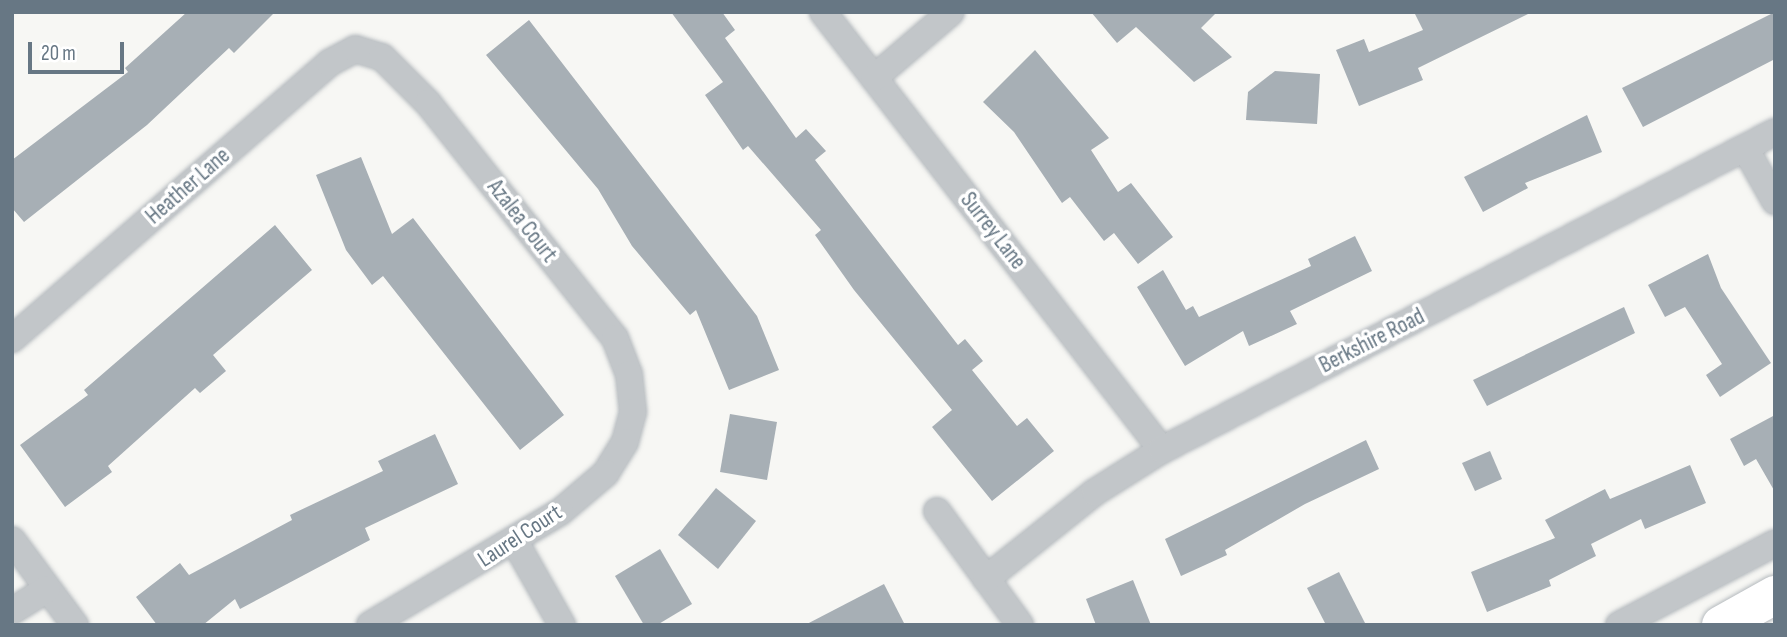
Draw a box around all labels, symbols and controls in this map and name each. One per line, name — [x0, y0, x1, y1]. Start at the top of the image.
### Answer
scale bar — [32, 28, 128, 72]
text: 20 m — [41, 41, 76, 66]
street label: Heather Lane — [140, 142, 236, 230]
street label: Azalea Court — [481, 174, 563, 268]
street label: Surrey Lane — [954, 187, 1032, 275]
street label: Berkshire Road — [1315, 303, 1429, 379]
street label: Laurel Court — [473, 499, 567, 573]

